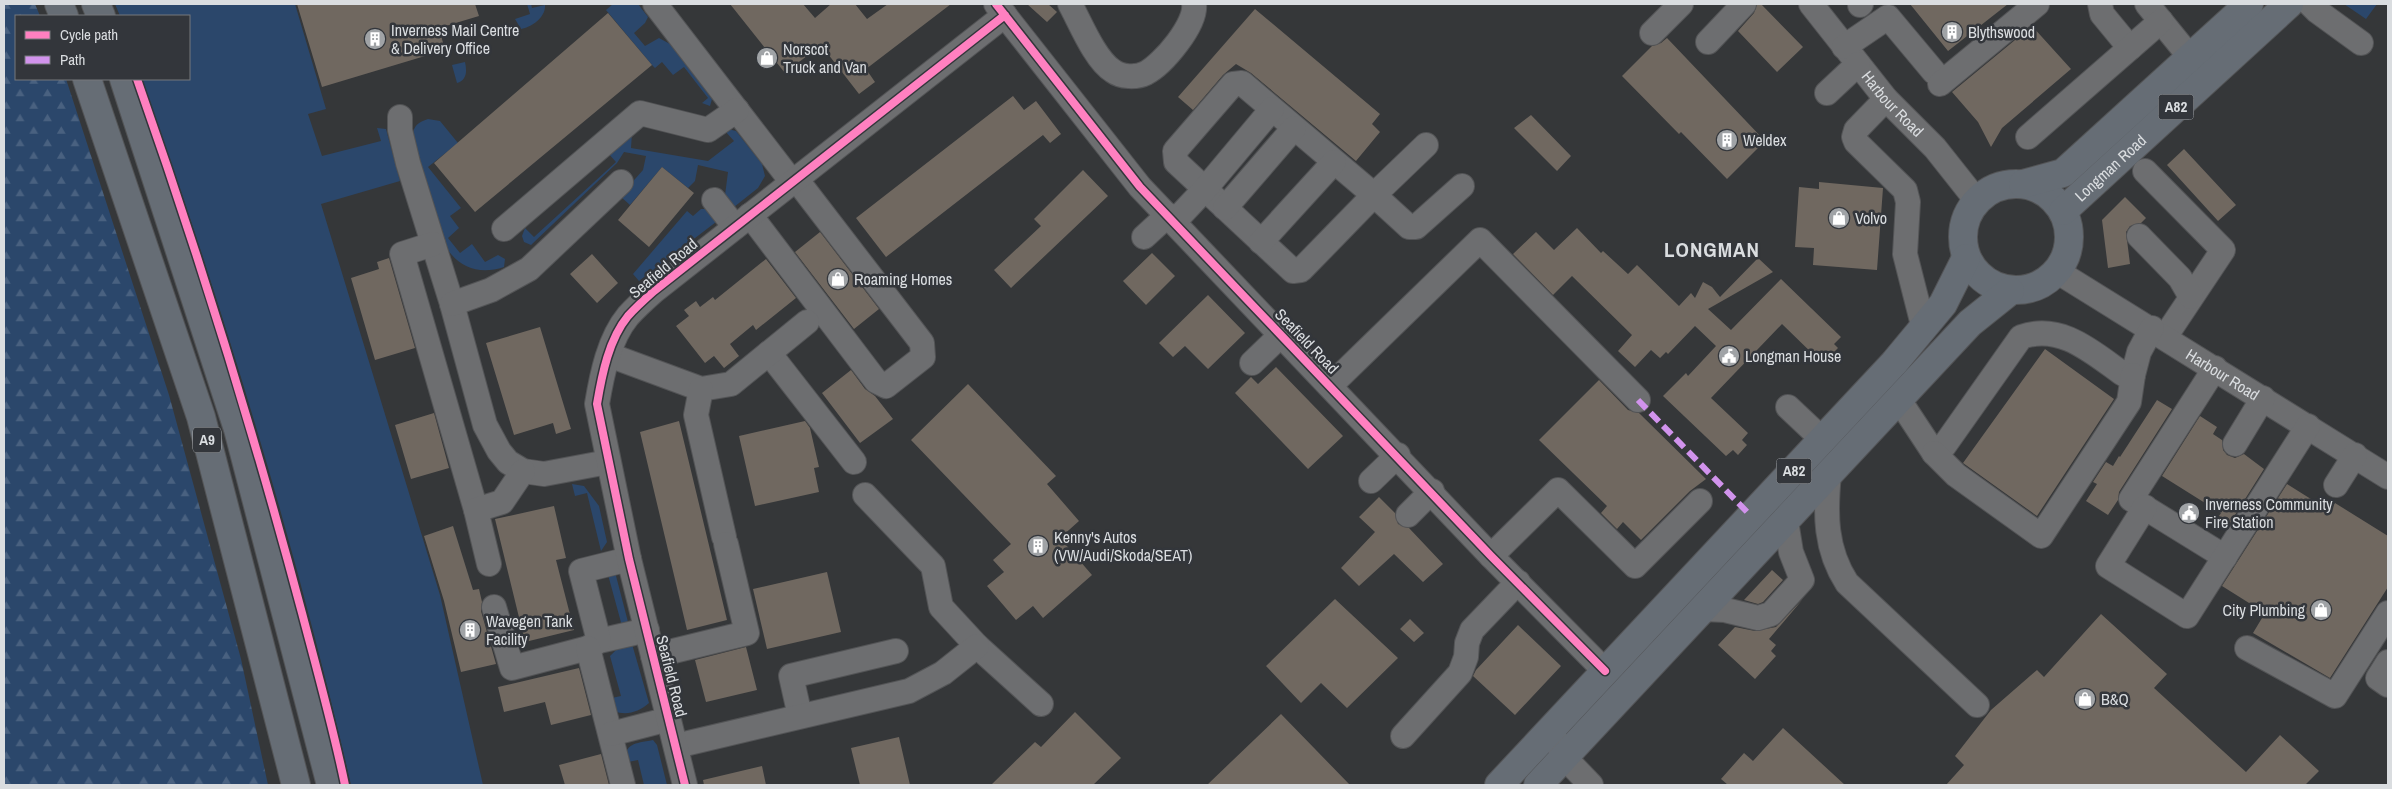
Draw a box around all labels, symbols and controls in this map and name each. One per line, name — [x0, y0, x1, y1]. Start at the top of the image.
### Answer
legend — [15, 15, 190, 80]
place label: Inverness Mail Centre & Delivery Office — [391, 19, 519, 59]
building icon: Blythswood — [1940, 20, 1964, 44]
place label: Blythswood — [1968, 21, 2035, 43]
text: Cycle path — [60, 24, 118, 45]
building icon: Inverness Mail Centre & Delivery Office — [363, 27, 387, 51]
place label: Norscot Truck and Van — [783, 38, 867, 78]
shop icon: Norscot Truck and Van — [755, 46, 779, 70]
text: Path — [60, 49, 85, 70]
street label: Harbour Road — [1857, 66, 1929, 142]
road number: A82 — [2158, 94, 2194, 120]
building icon: Weldex — [1715, 128, 1739, 152]
place label: Weldex — [1743, 129, 1787, 151]
street label: Longman Road — [2070, 129, 2151, 206]
shop icon: Volvo — [1827, 206, 1851, 230]
place label: Volvo — [1855, 207, 1887, 229]
street label: Seafield Road — [624, 233, 702, 303]
district label: LONGMAN — [1664, 235, 1760, 264]
shop icon: Roaming Homes — [826, 267, 850, 291]
place label: Roaming Homes — [854, 268, 952, 290]
street label: Seafield Road — [1270, 303, 1344, 379]
street label: Harbour Road — [2182, 343, 2264, 405]
public building icon: Longman House — [1717, 344, 1741, 368]
place label: Longman House — [1745, 345, 1841, 367]
road number: A9 — [193, 428, 221, 452]
road number: A82 — [1776, 458, 1812, 484]
place label: Inverness Community Fire Station — [2205, 493, 2333, 533]
public building icon: Inverness Community Fire Station — [2177, 501, 2201, 525]
place label: Kenny's Autos (VW/Audi/Skoda/SEAT) — [1054, 526, 1192, 566]
building icon: Kenny's Autos (VW/Audi/Skoda/SEAT) — [1026, 534, 1050, 558]
shop icon: City Plumbing — [2309, 598, 2333, 622]
place label: City Plumbing — [2223, 599, 2306, 621]
place label: Wavegen Tank Facility — [486, 610, 573, 650]
building icon: Wavegen Tank Facility — [458, 618, 482, 642]
street label: Seafield Road — [651, 633, 693, 719]
shop icon: B&Q — [2073, 687, 2097, 711]
place label: B&Q — [2101, 688, 2129, 710]

